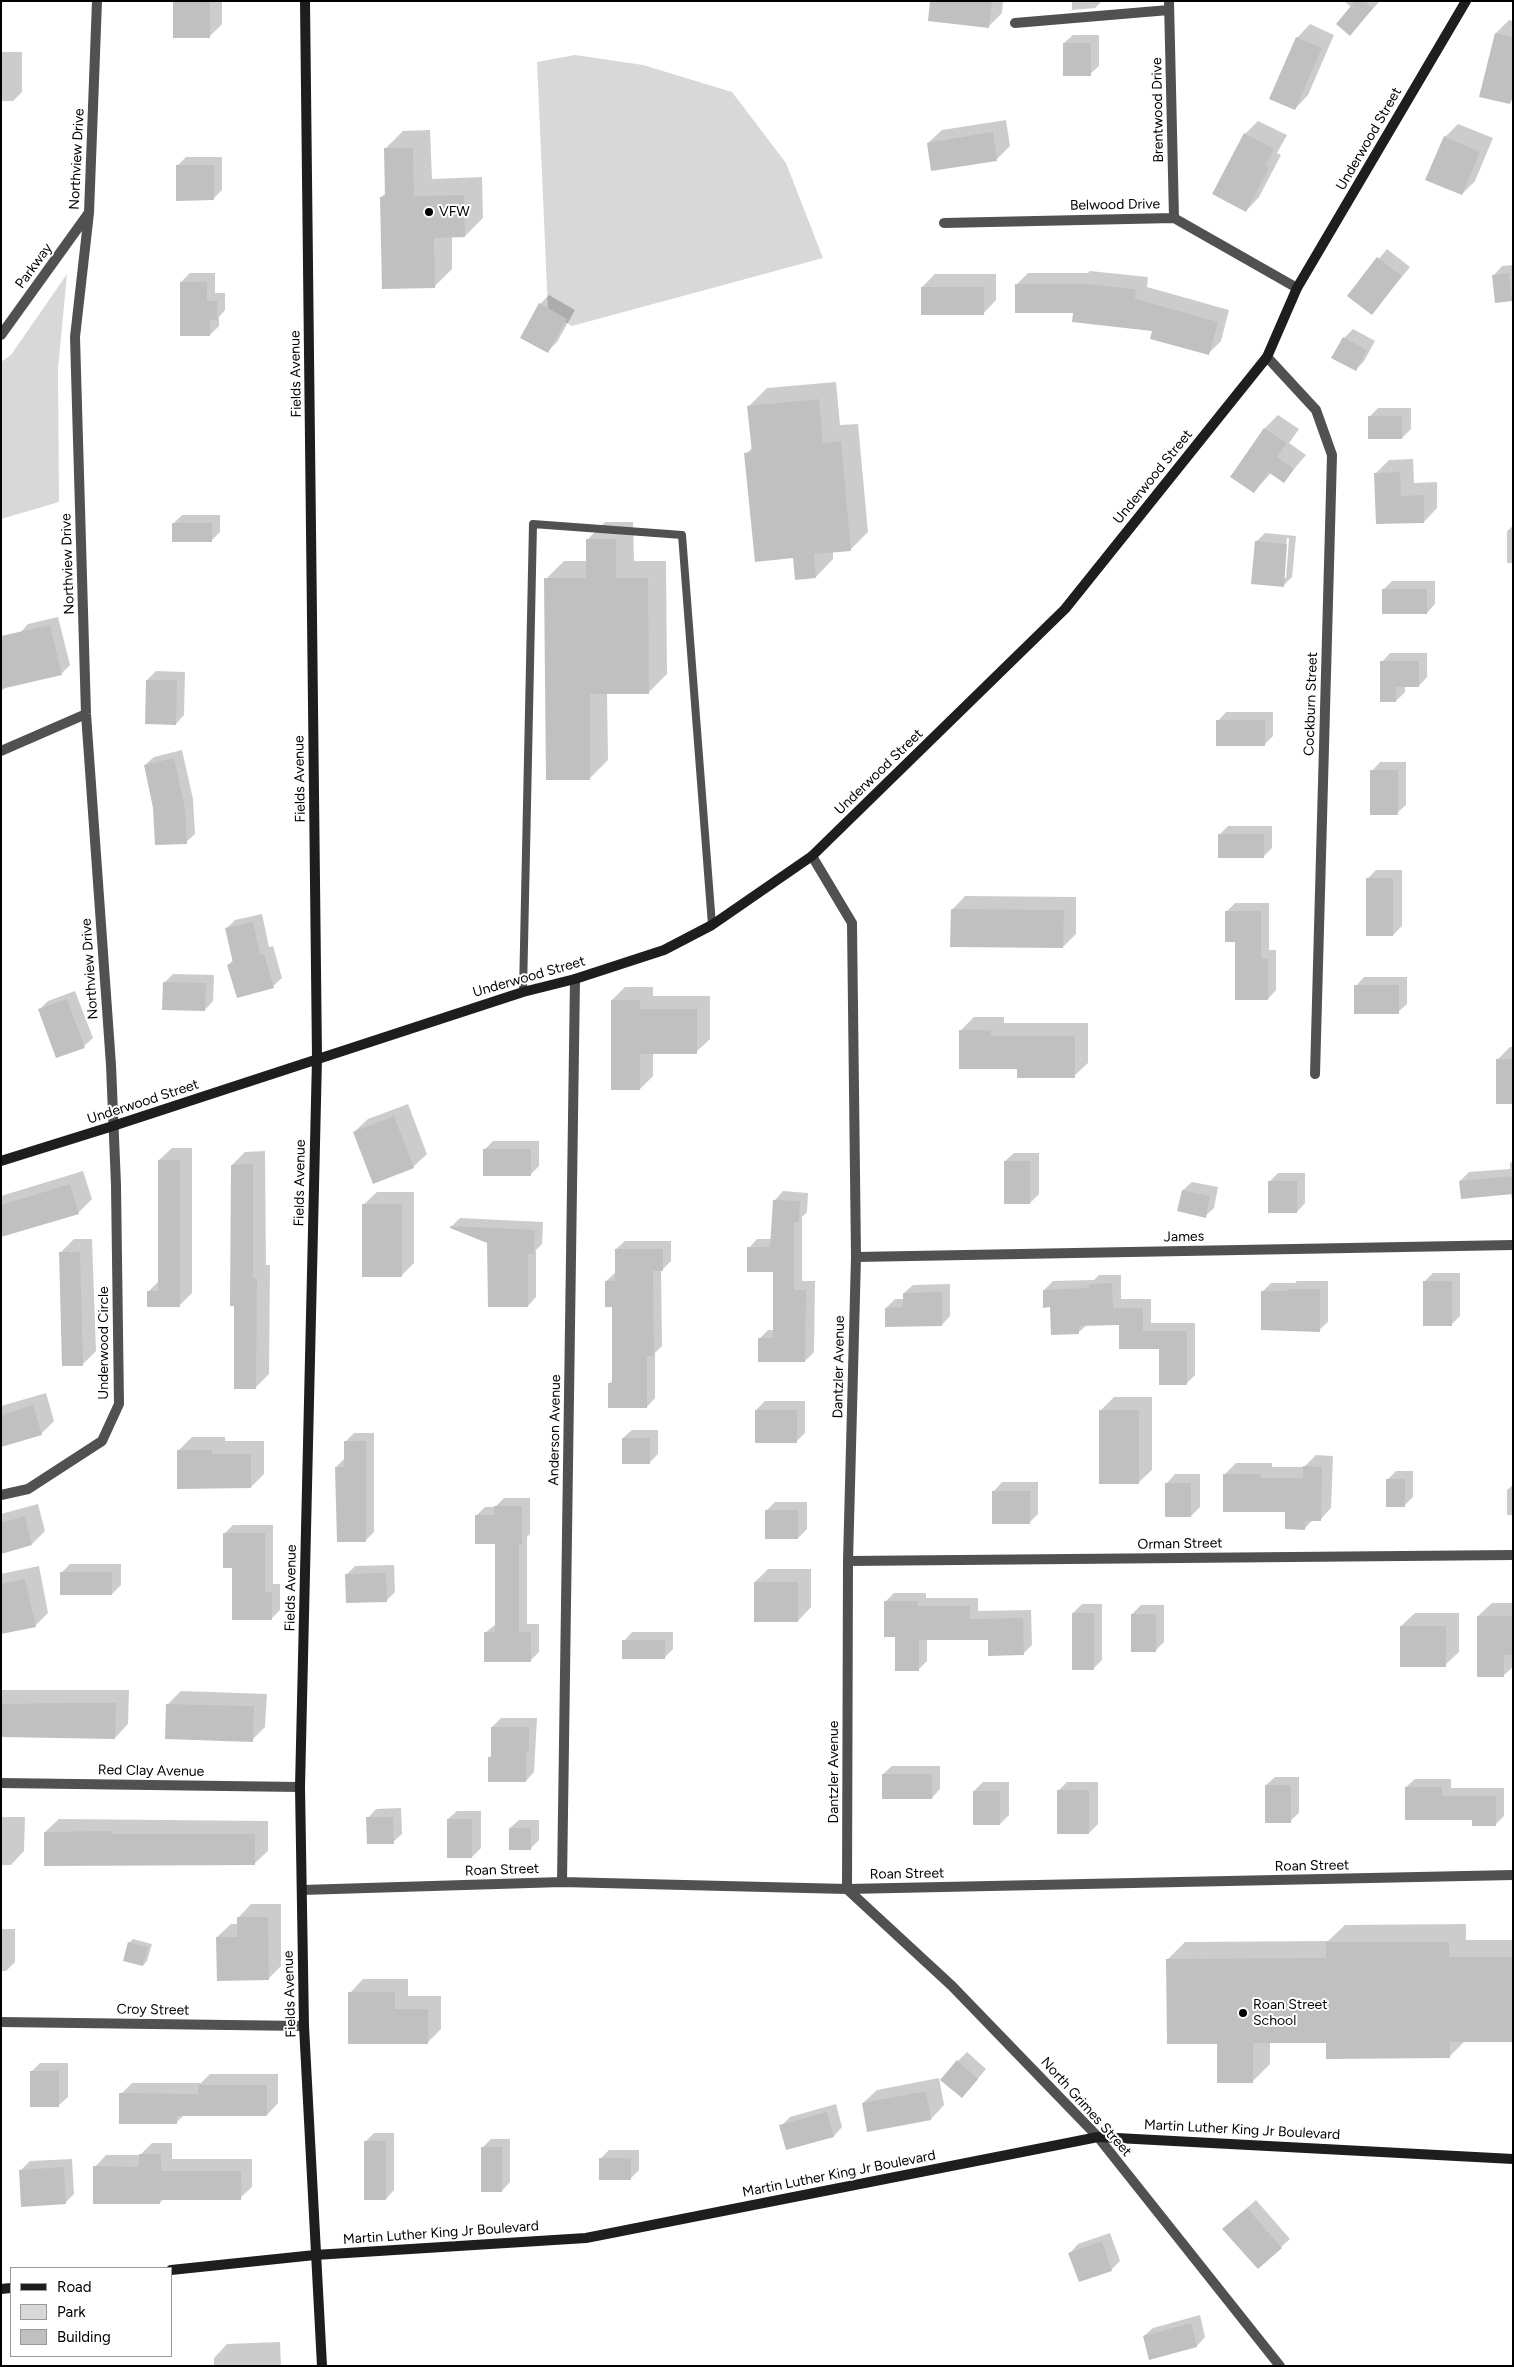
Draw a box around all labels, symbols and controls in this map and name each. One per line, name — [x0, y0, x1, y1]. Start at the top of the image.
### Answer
street label: Brentwood Drive — [1149, 57, 1167, 163]
street label: Underwood Street — [1333, 84, 1405, 194]
street label: Northview Drive — [66, 108, 88, 210]
street label: Belwood Drive — [1070, 196, 1160, 214]
place label: VFW — [439, 204, 470, 220]
marker: VFW — [423, 206, 435, 218]
street label: Parkway — [12, 240, 56, 292]
street label: Fields Avenue — [287, 330, 305, 418]
street label: Underwood Street — [1110, 427, 1196, 527]
street label: Northview Drive — [58, 513, 78, 615]
street label: Cockburn Street — [1301, 652, 1321, 756]
street label: Underwood Street — [831, 726, 927, 818]
street label: Fields Avenue — [291, 735, 309, 823]
street label: Northview Drive — [78, 918, 102, 1020]
street label: Underwood Street — [471, 953, 587, 1001]
street label: Underwood Street — [85, 1076, 201, 1128]
street label: Fields Avenue — [291, 1139, 309, 1227]
street label: James — [1164, 1228, 1204, 1246]
street label: Underwood Circle — [96, 1286, 112, 1400]
street label: Dantzler Avenue — [830, 1315, 848, 1419]
street label: Anderson Avenue — [546, 1374, 564, 1486]
street label: Orman Street — [1137, 1535, 1223, 1553]
street label: Fields Avenue — [282, 1544, 300, 1632]
street label: Dantzler Avenue — [826, 1720, 842, 1824]
street label: Red Clay Avenue — [98, 1762, 204, 1780]
street label: Roan Street — [1275, 1857, 1349, 1875]
street label: Roan Street — [464, 1860, 540, 1880]
street label: Roan Street — [870, 1865, 944, 1883]
street label: Fields Avenue — [280, 1950, 300, 2038]
place label: Roan Street School — [1253, 1997, 1327, 2030]
street label: Croy Street — [116, 2001, 190, 2019]
marker: Roan Street School — [1237, 2007, 1249, 2019]
street label: North Grimes Street — [1037, 2054, 1135, 2160]
street label: Martin Luther King Jr Boulevard — [1143, 2116, 1341, 2144]
street label: Martin Luther King Jr Boulevard — [741, 2147, 937, 2201]
street label: Martin Luther King Jr Boulevard — [342, 2218, 540, 2248]
legend — [10, 2267, 172, 2357]
text: Road — [57, 2278, 92, 2296]
text: Park — [57, 2303, 86, 2321]
text: Building — [57, 2328, 111, 2346]

